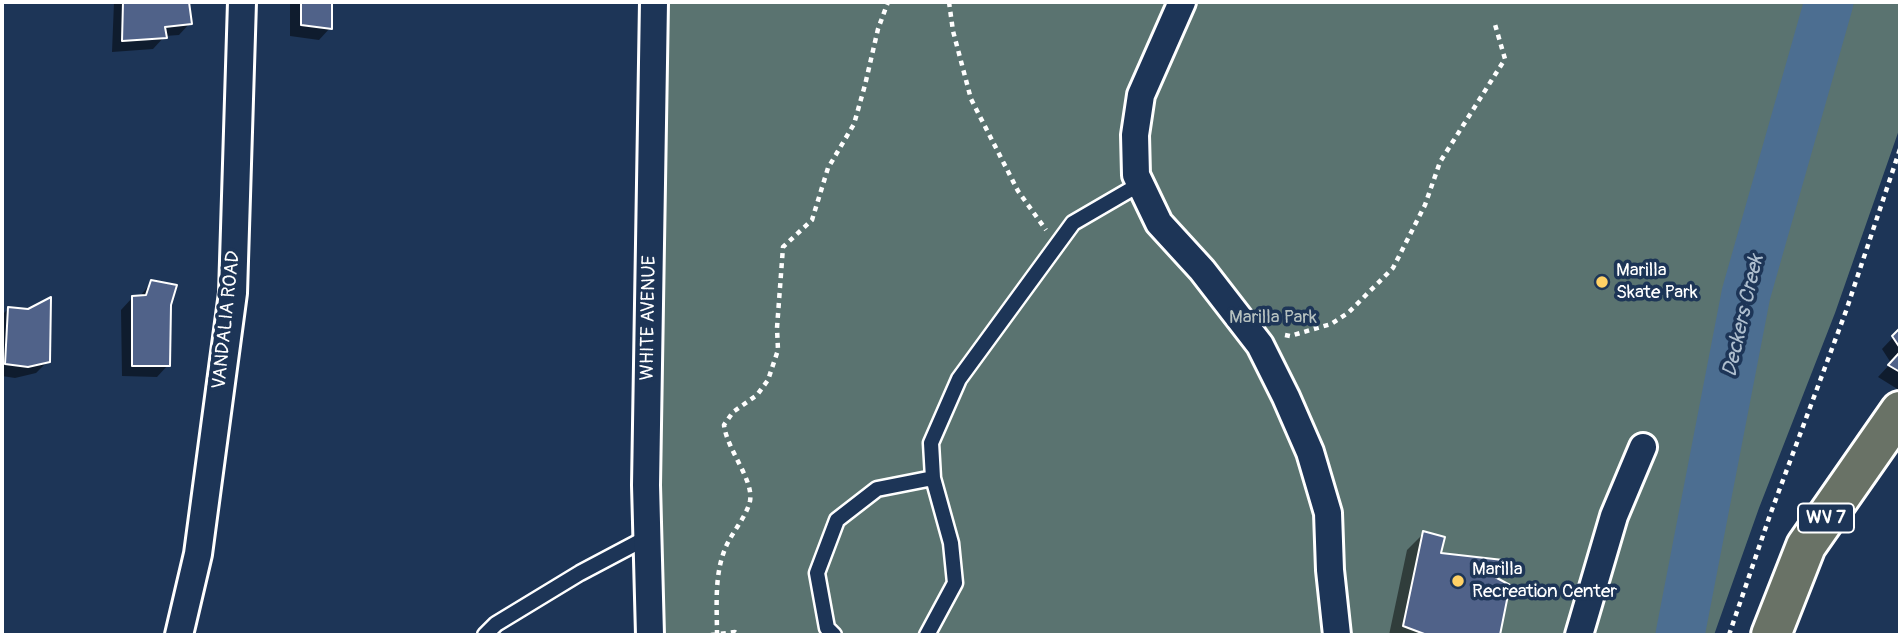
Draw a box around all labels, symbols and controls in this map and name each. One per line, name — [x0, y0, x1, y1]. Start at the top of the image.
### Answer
street label: VANDALIA ROAD — [208, 250, 246, 390]
water label: Deckers Creek — [1718, 253, 1770, 379]
street label: WHITE AVENUE — [637, 255, 661, 381]
place label: Marilla Skate Park — [1616, 260, 1698, 304]
marker: Marilla Skate Park — [1594, 274, 1610, 290]
park label: Marilla Park — [1229, 307, 1317, 329]
road number: WV 7 — [1798, 504, 1854, 532]
place label: Marilla Recreation Center — [1472, 559, 1617, 603]
marker: Marilla Recreation Center — [1450, 573, 1466, 589]

